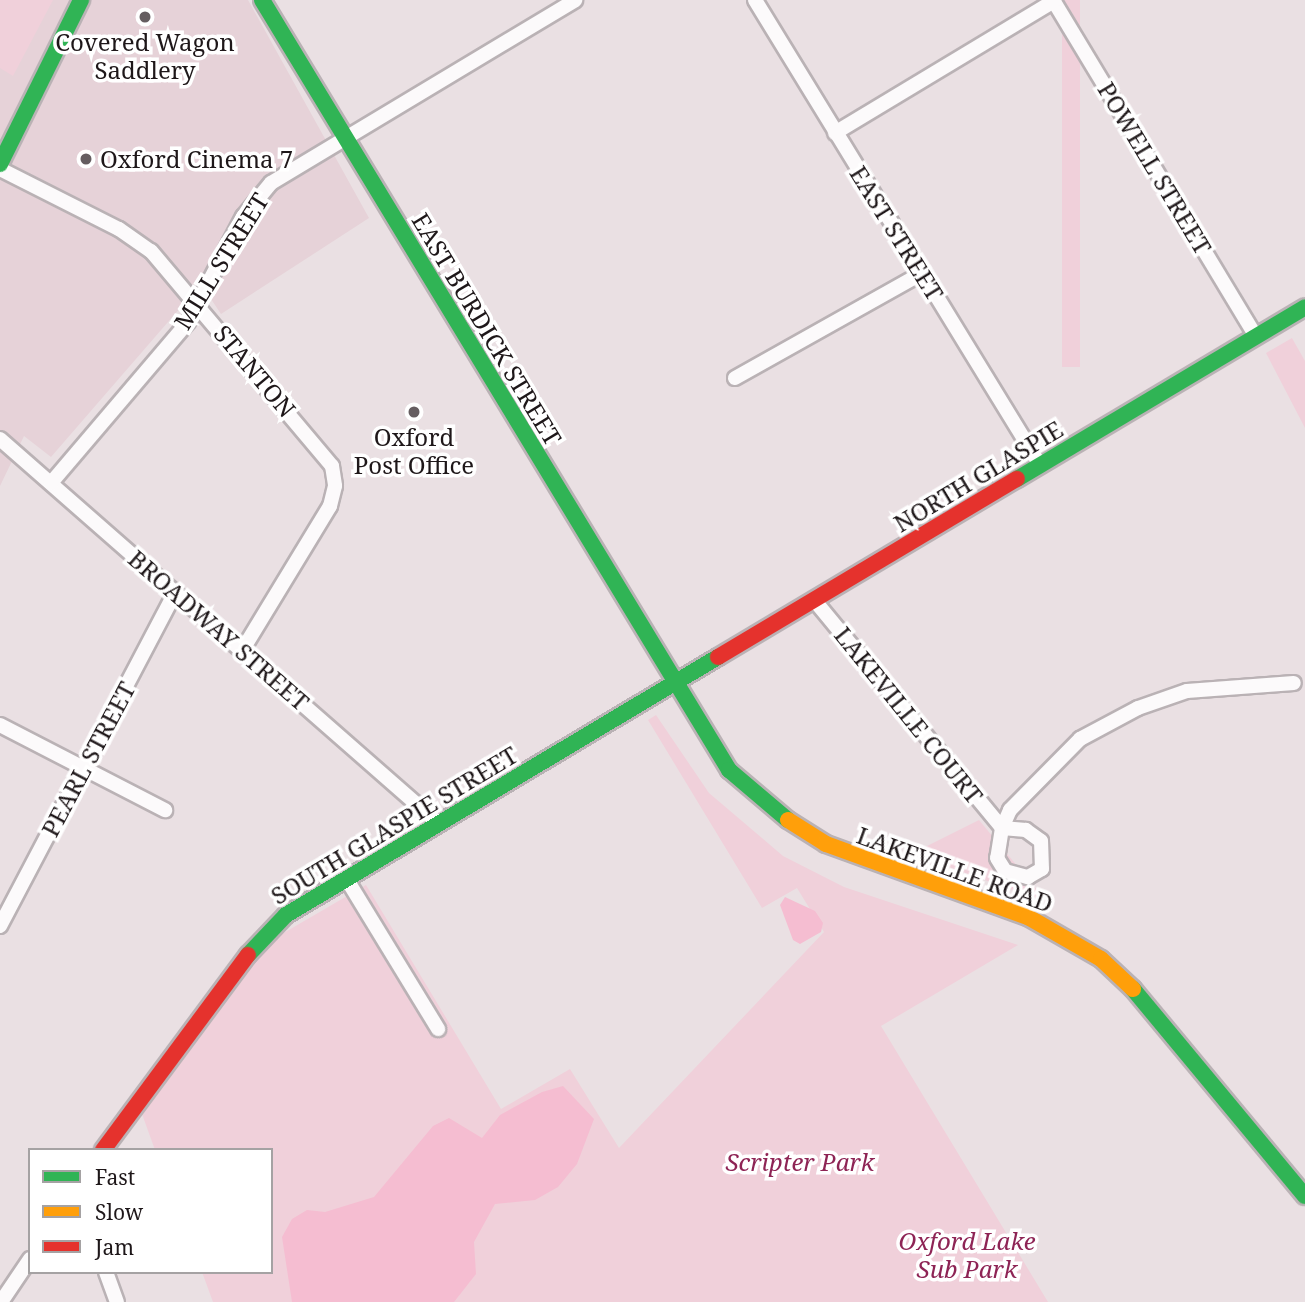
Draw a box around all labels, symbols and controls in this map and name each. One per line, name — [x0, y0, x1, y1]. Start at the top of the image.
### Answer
marker: Covered Wagon Saddlery — [137, 9, 153, 25]
place label: Covered Wagon Saddlery — [55, 28, 235, 84]
street label: POWELL STREET — [1092, 77, 1218, 259]
place label: Oxford Cinema 7 — [100, 145, 293, 173]
marker: Oxford Cinema 7 — [78, 151, 94, 167]
street label: EAST STREET — [844, 160, 950, 306]
street label: MILL STREET — [168, 188, 274, 334]
street label: EAST BURDICK STREET — [406, 208, 568, 450]
street label: STANTON — [208, 319, 302, 423]
marker: Oxford Post Office — [406, 404, 422, 420]
street label: NORTH GLASPIE — [888, 414, 1068, 538]
place label: Oxford Post Office — [354, 423, 474, 479]
street label: BROADWAY STREET — [123, 544, 315, 716]
street label: LAKEVILLE COURT — [829, 621, 989, 809]
street label: PEARL STREET — [35, 677, 141, 841]
street label: SOUTH GLASPIE STREET — [266, 740, 522, 910]
street label: LAKEVILLE ROAD — [853, 820, 1057, 918]
legend — [28, 1148, 273, 1274]
park label: Scripter Park — [726, 1148, 874, 1176]
text: Fast — [95, 1163, 135, 1191]
text: Slow — [95, 1198, 143, 1226]
park label: Oxford Lake Sub Park — [898, 1227, 1036, 1283]
text: Jam — [95, 1233, 134, 1261]

